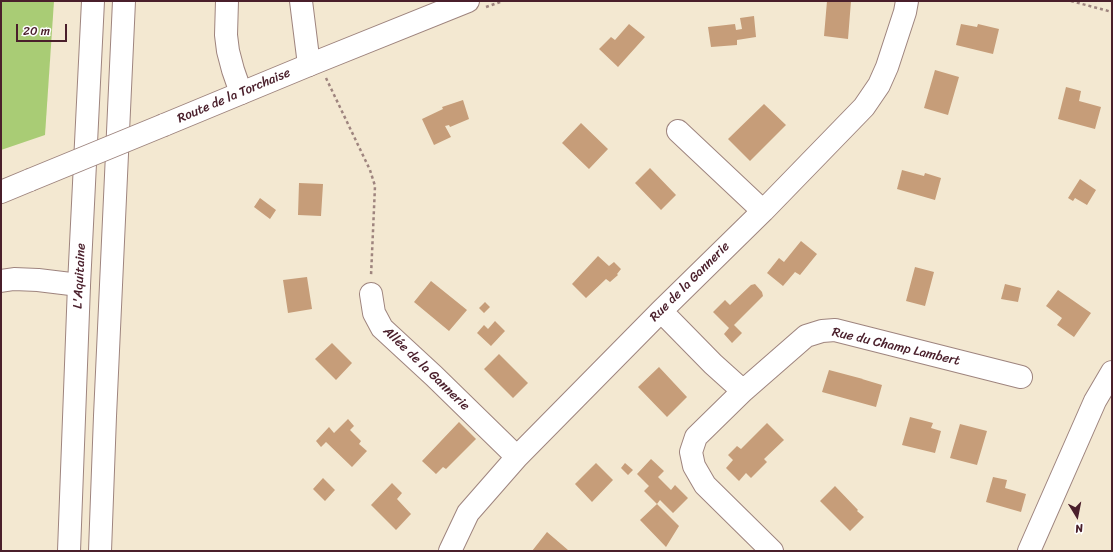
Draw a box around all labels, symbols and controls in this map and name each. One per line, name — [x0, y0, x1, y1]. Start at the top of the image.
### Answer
scale bar — [18, 16, 69, 42]
text: 20 m — [23, 20, 50, 42]
street label: Route de la Torchaise — [175, 65, 293, 127]
street label: Rue de la Gannerie — [647, 239, 733, 325]
street label: L'Aquitaine — [70, 243, 90, 309]
street label: Allée de la Gannerie — [380, 324, 472, 414]
street label: Rue du Champ Lambert — [830, 325, 962, 369]
north arrow — [1057, 496, 1097, 536]
text: N — [1074, 518, 1085, 538]

